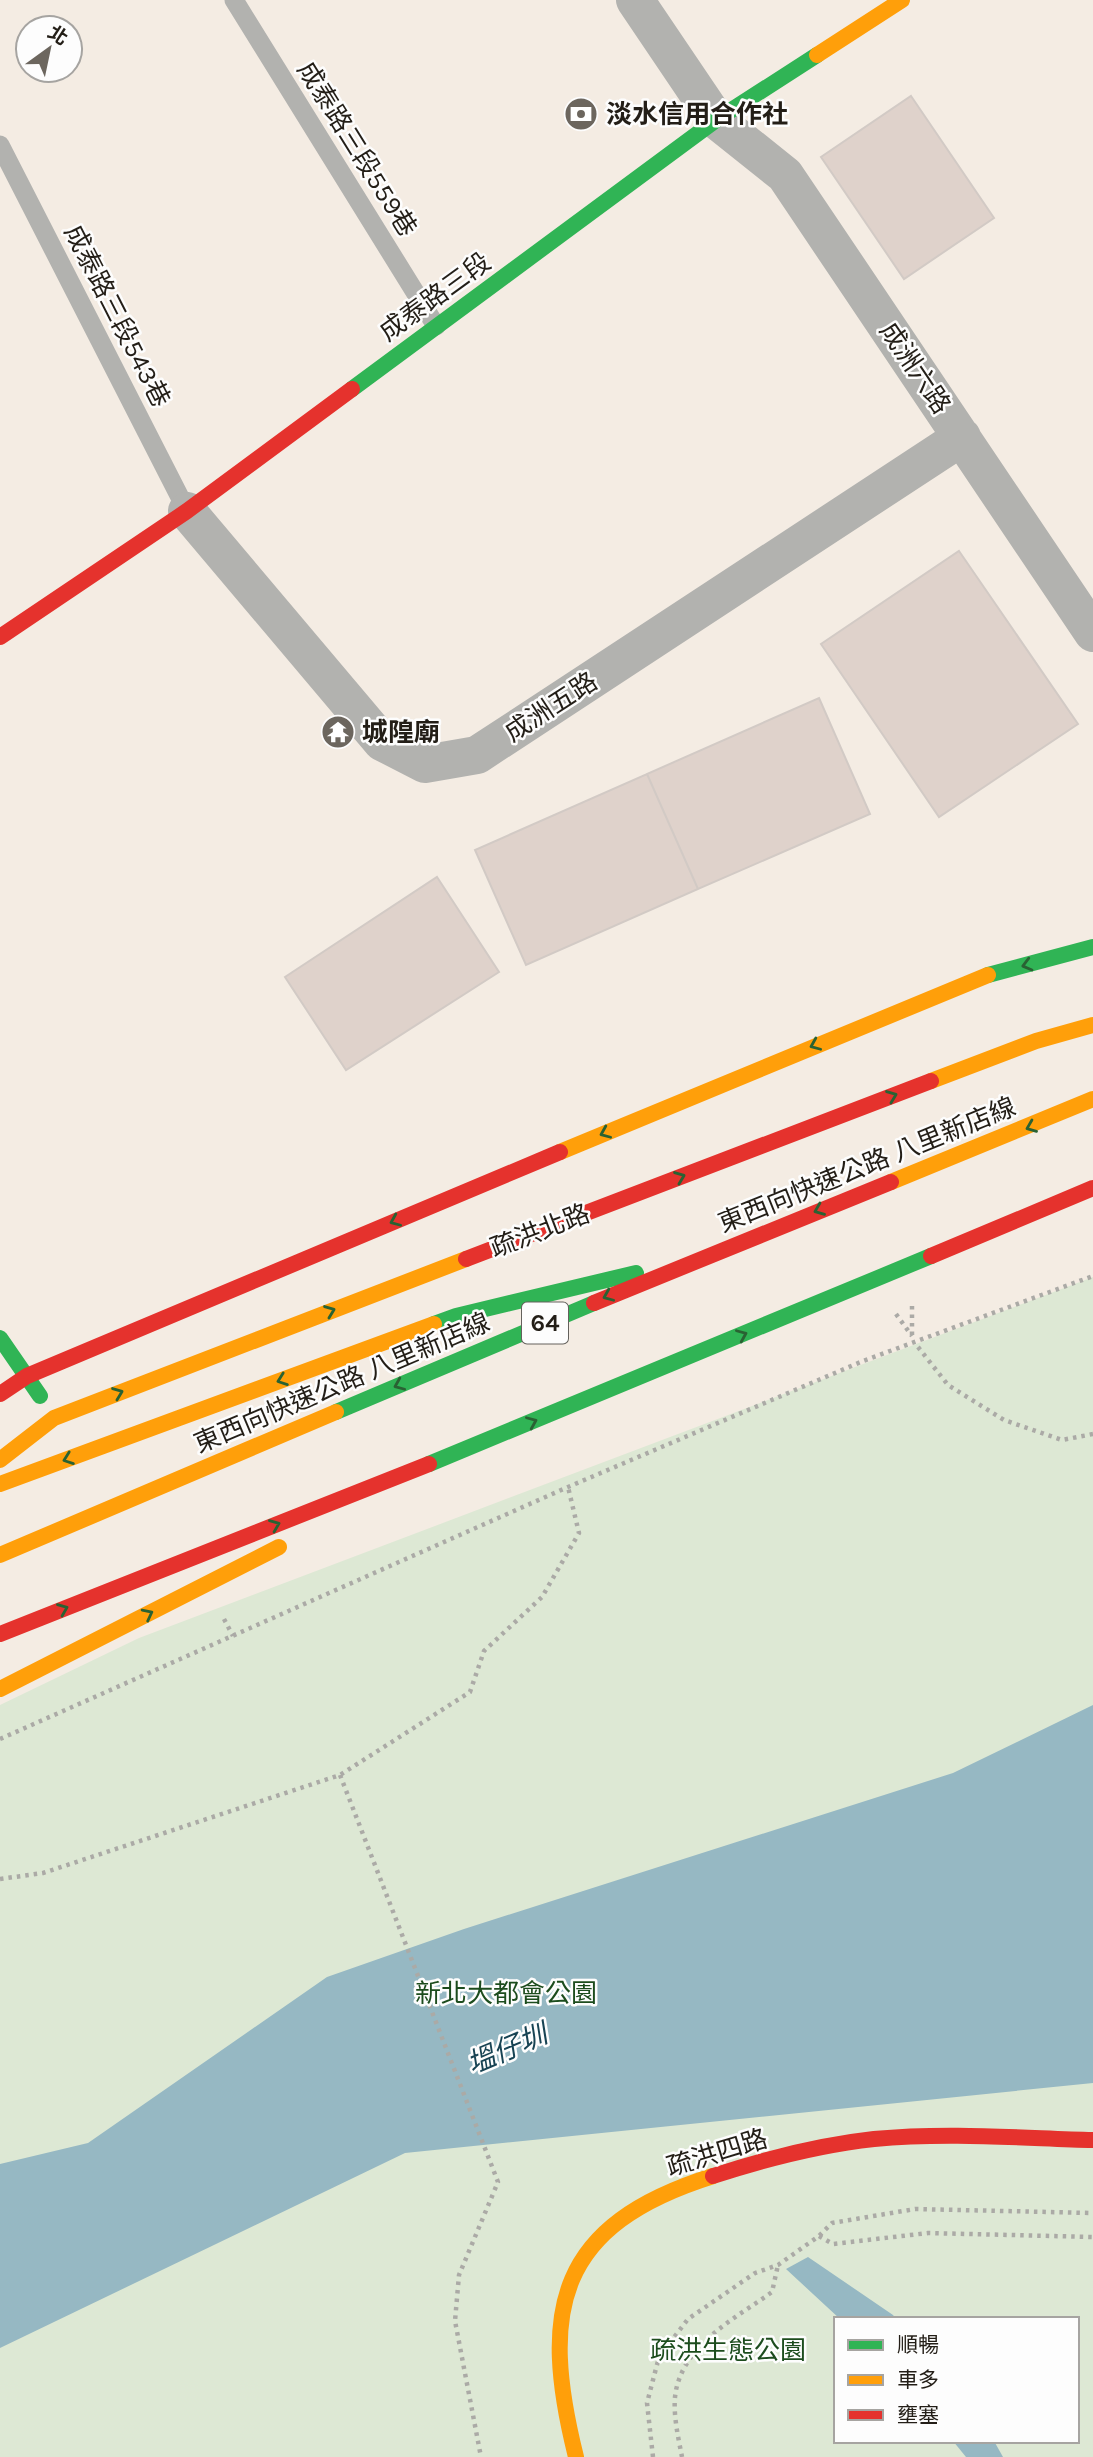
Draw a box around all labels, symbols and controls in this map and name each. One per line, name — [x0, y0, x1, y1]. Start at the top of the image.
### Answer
north arrow — [14, 14, 84, 84]
text: 北 — [44, 21, 72, 50]
street label: 成泰路三段559巷 — [291, 56, 423, 242]
bank icon: 淡水信用合作社 — [562, 95, 600, 133]
place label: 淡水信用合作社 — [606, 99, 788, 130]
street label: 成泰路三段543巷 — [58, 220, 176, 412]
street label: 成泰路三段 — [373, 246, 497, 348]
street label: 成洲六路 — [873, 316, 957, 420]
street label: 成洲五路 — [499, 666, 603, 748]
temple icon: 城隍廟 — [319, 713, 357, 751]
place label: 城隍廟 — [362, 717, 440, 748]
one-way arrow — [1021, 956, 1033, 971]
one-way arrow — [810, 1037, 822, 1051]
one-way arrow — [886, 1090, 898, 1104]
street label: 東西向快速公路 八里新店線 — [714, 1091, 1020, 1239]
one-way arrow — [1025, 1118, 1037, 1132]
one-way arrow — [600, 1125, 612, 1139]
one-way arrow — [673, 1172, 685, 1186]
street label: 疏洪北路 — [486, 1198, 594, 1264]
one-way arrow — [814, 1202, 826, 1216]
one-way arrow — [390, 1213, 402, 1227]
one-way arrow — [603, 1288, 616, 1302]
road number: 64 — [522, 1302, 568, 1344]
one-way arrow — [324, 1306, 336, 1320]
street label: 東西向快速公路 八里新店線 — [189, 1307, 495, 1459]
one-way arrow — [735, 1329, 747, 1343]
one-way arrow — [276, 1372, 288, 1386]
one-way arrow — [394, 1377, 406, 1391]
one-way arrow — [111, 1387, 123, 1401]
one-way arrow — [525, 1417, 537, 1431]
one-way arrow — [63, 1450, 75, 1464]
one-way arrow — [268, 1519, 280, 1533]
one-way arrow — [57, 1603, 69, 1617]
one-way arrow — [141, 1608, 153, 1622]
park label: 新北大都會公園 — [415, 1978, 597, 2009]
water label: 塭仔圳 — [462, 2016, 556, 2081]
street label: 疏洪四路 — [663, 2123, 771, 2183]
legend — [834, 2317, 1079, 2443]
text: 順暢 — [897, 2333, 939, 2357]
park label: 疏洪生態公園 — [650, 2335, 806, 2366]
text: 車多 — [897, 2368, 939, 2392]
text: 壅塞 — [897, 2403, 939, 2427]

